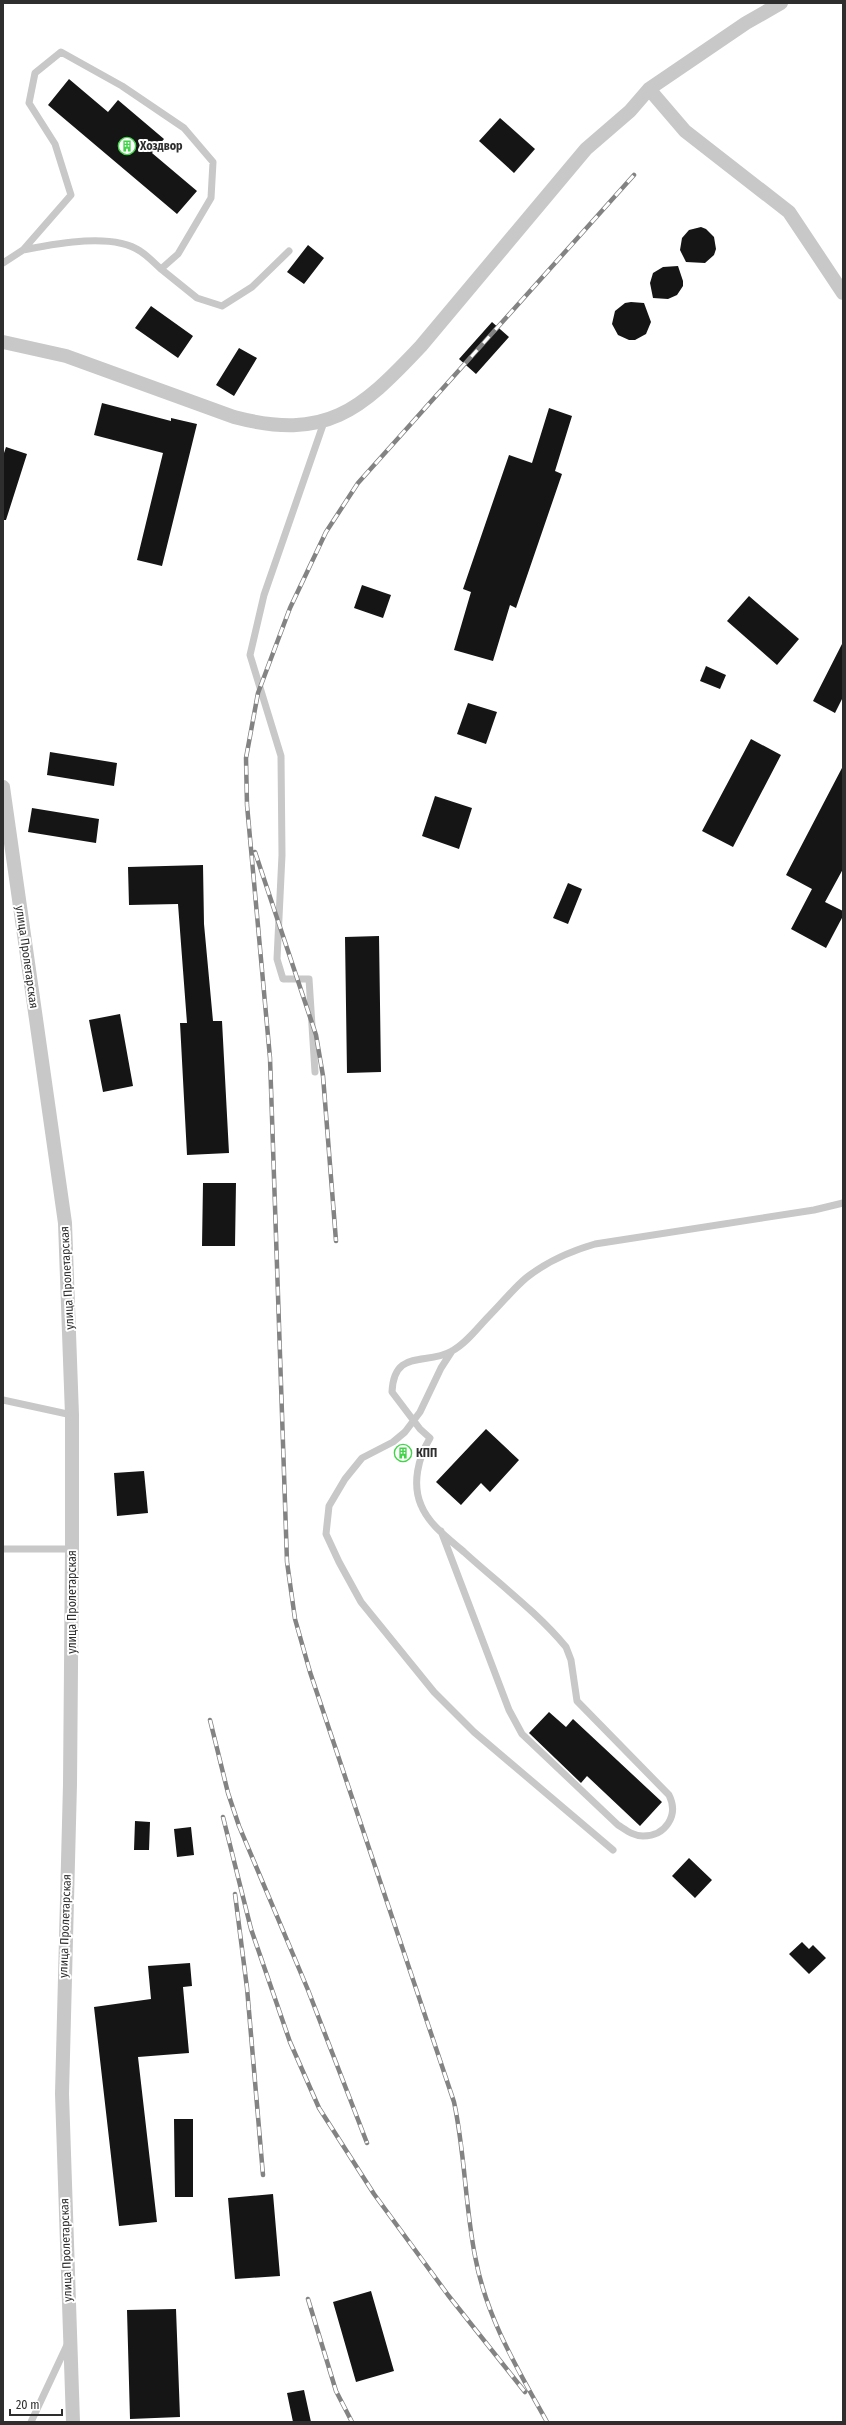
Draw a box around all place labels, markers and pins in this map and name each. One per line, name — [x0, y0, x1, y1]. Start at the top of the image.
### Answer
building icon: Хоздвор — [117, 136, 137, 156]
place label: Хоздвор — [139, 139, 183, 153]
building icon: КПП — [393, 1443, 413, 1463]
place label: КПП — [416, 1446, 437, 1460]

